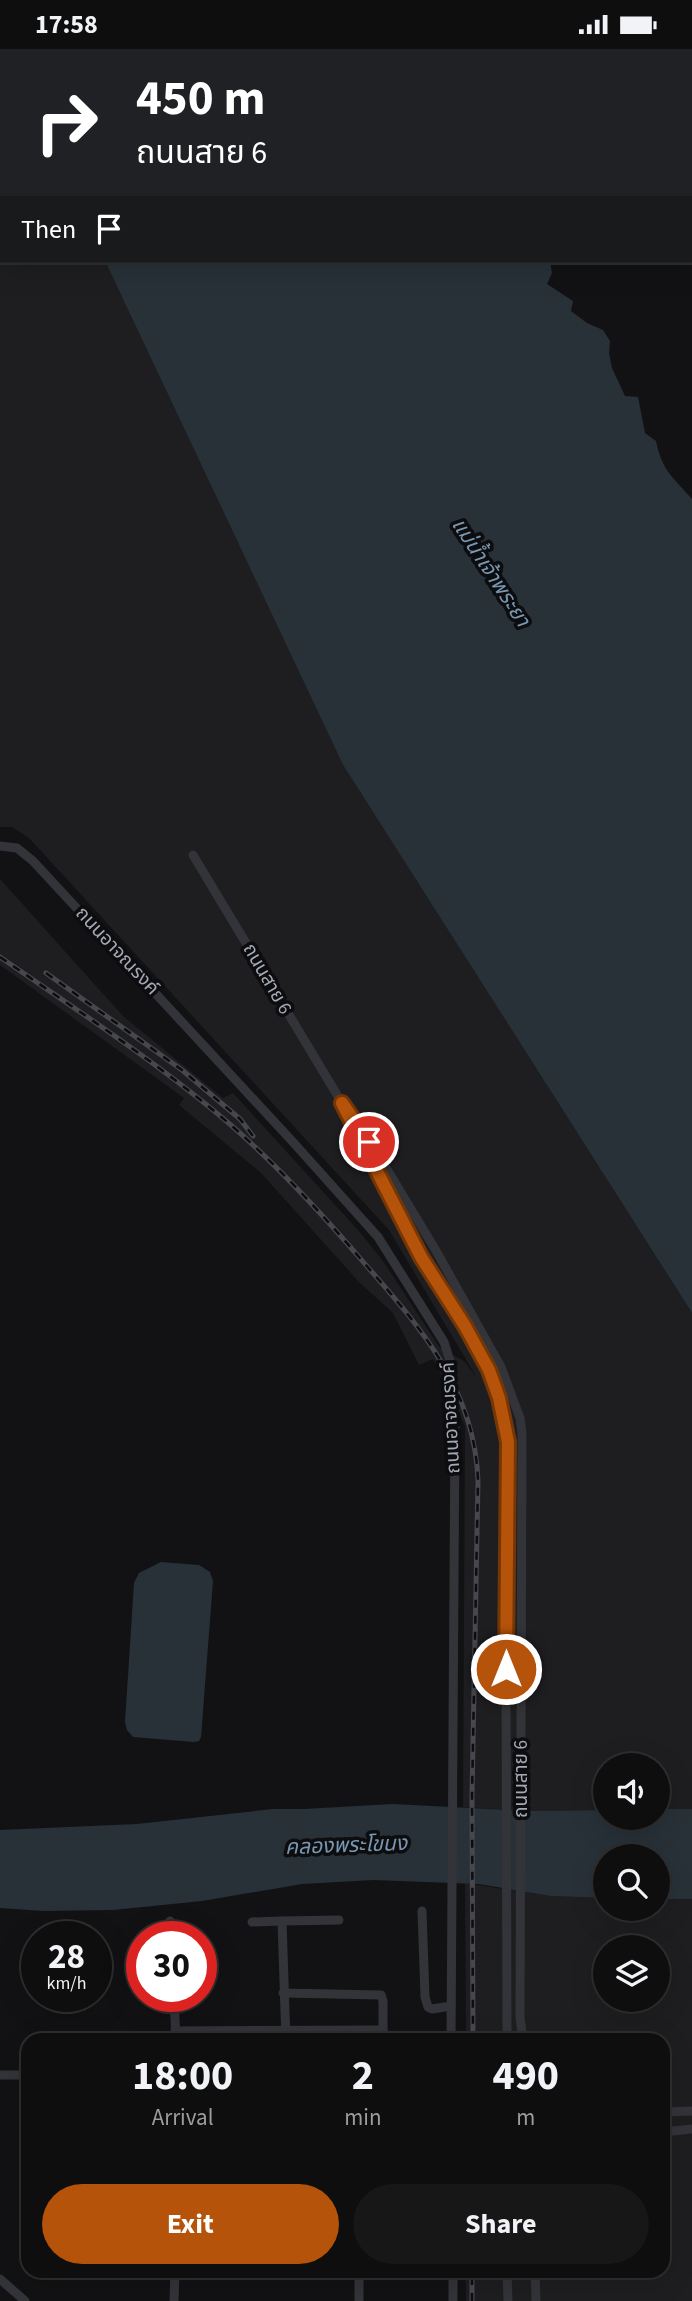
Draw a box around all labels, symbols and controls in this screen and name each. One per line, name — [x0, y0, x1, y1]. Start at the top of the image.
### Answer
text: 17:58 — [35, 6, 98, 43]
text: 450 m — [136, 64, 265, 134]
icon: right — [21, 77, 112, 168]
text: ถนนสาย 6 — [136, 130, 267, 176]
icon: arrive — [90, 210, 128, 248]
text: Then — [21, 211, 76, 248]
water label: แม่น้ำเจ้าพระยา — [445, 512, 538, 634]
street label: ถนนอาจณรงค์ — [69, 901, 165, 1001]
street label: ถนนสาย 6 — [236, 939, 298, 1019]
pin — [339, 1112, 399, 1172]
icon: arrive — [350, 1123, 388, 1161]
street label: ถนนอาจณรงค์ — [435, 1361, 467, 1475]
position arrow — [469, 1632, 543, 1706]
street label: ถนนสาย 6 — [508, 1740, 535, 1818]
map controls — [593, 1753, 670, 2012]
button: sound — [593, 1753, 670, 1830]
water label: คลองพระโขนง — [285, 1828, 409, 1862]
button: search — [593, 1844, 670, 1921]
speed limit sign: 30 — [126, 1921, 217, 2012]
text: 28 — [48, 1932, 85, 1982]
button: layers — [593, 1935, 670, 2012]
text: km/h — [47, 1971, 86, 1996]
text: 18:00 — [132, 2046, 233, 2106]
text: 2 — [352, 2046, 374, 2106]
text: 490 — [492, 2046, 559, 2106]
text: Arrival — [152, 2101, 214, 2134]
text: min — [344, 2101, 382, 2134]
text: m — [516, 2101, 535, 2134]
button: Exit — [42, 2184, 339, 2264]
button: Share — [353, 2184, 649, 2264]

